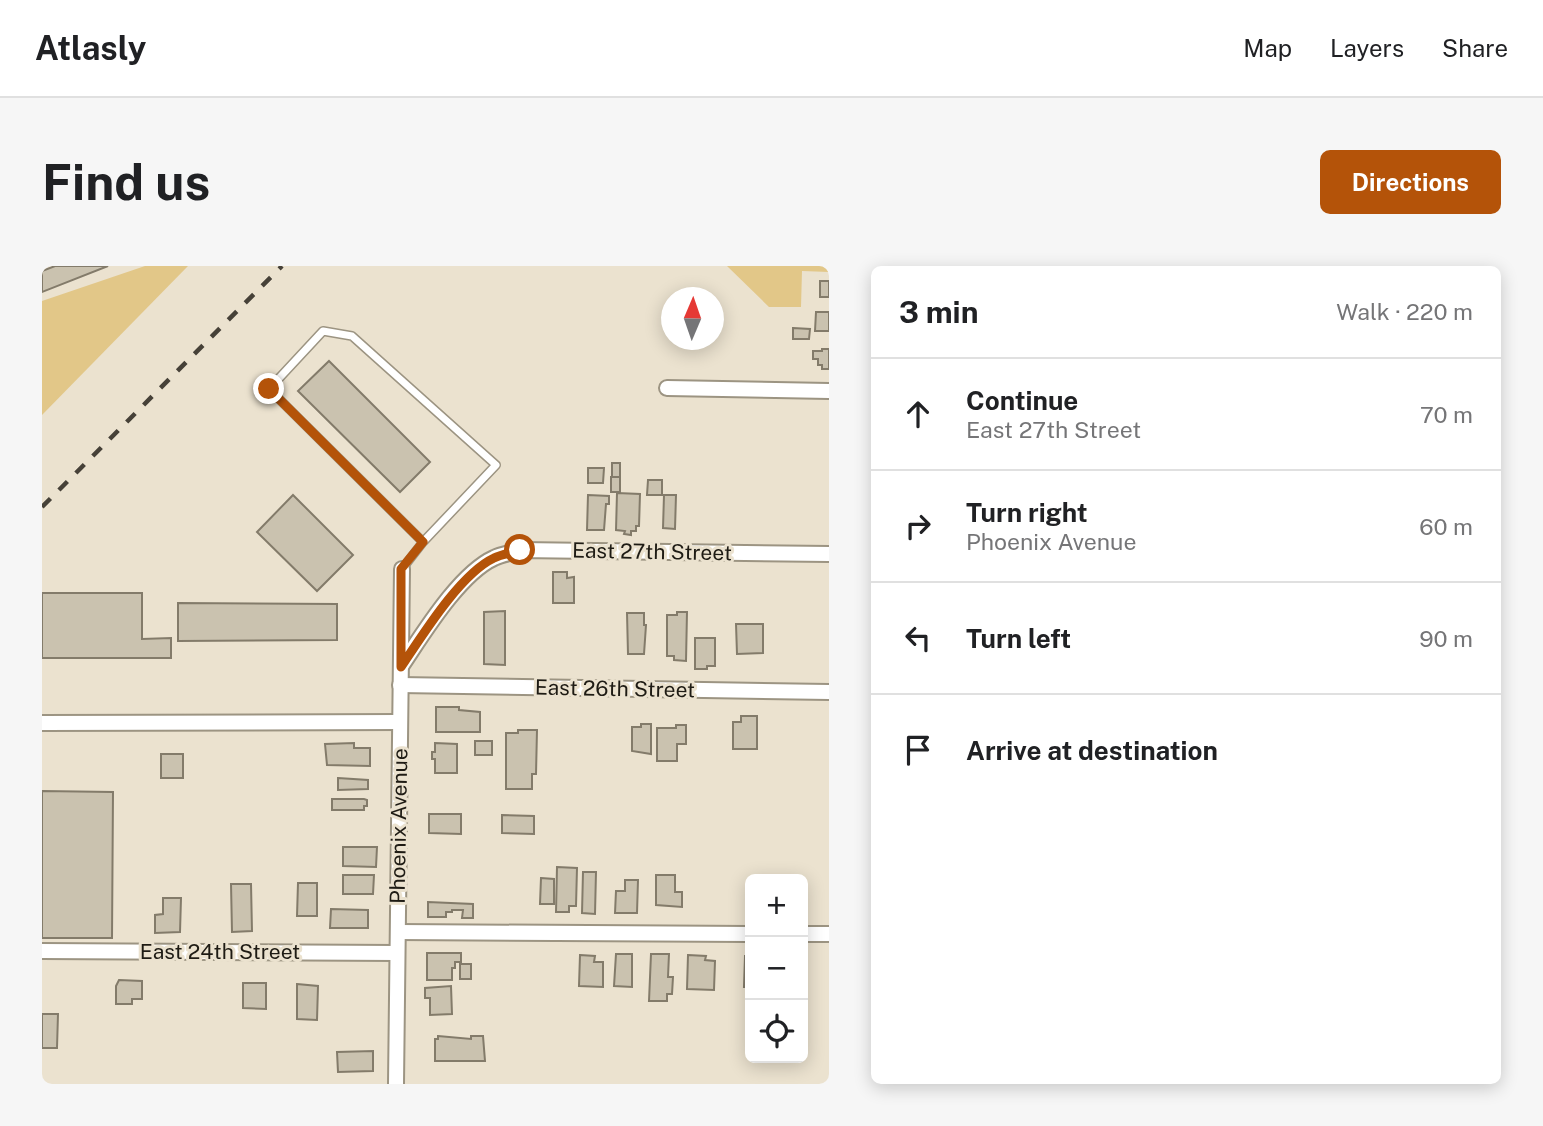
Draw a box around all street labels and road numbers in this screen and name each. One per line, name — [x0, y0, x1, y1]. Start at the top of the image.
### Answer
street label: East 27th Street — [572, 538, 732, 565]
street label: East 26th Street — [535, 675, 695, 702]
street label: Phoenix Avenue — [385, 748, 412, 904]
street label: East 24th Street — [140, 939, 300, 964]

